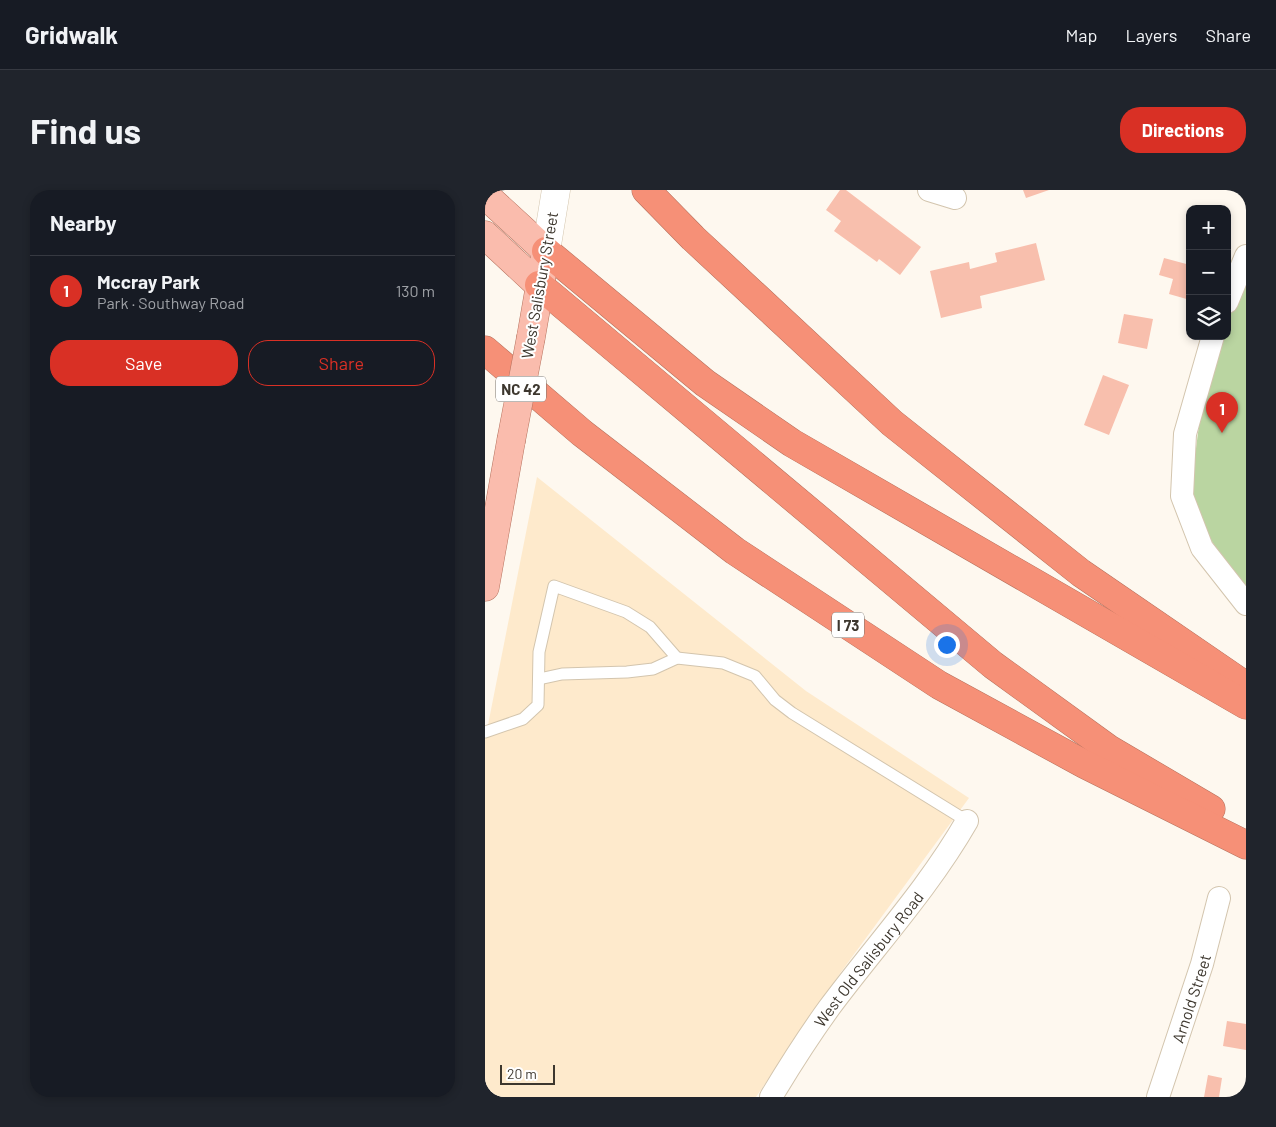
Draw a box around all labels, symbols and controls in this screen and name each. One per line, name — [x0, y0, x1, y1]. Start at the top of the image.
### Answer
text: Gridwalk — [25, 20, 118, 49]
text: Map — [1065, 24, 1097, 46]
text: Layers — [1125, 24, 1178, 46]
text: Share — [1206, 24, 1251, 46]
button: Directions — [1120, 107, 1246, 153]
text: Find us — [30, 109, 141, 151]
map controls — [1186, 205, 1231, 340]
button: + — [1186, 205, 1231, 250]
text: Nearby — [50, 210, 116, 235]
street label: West Salisbury Street — [517, 210, 561, 360]
button: − — [1186, 250, 1231, 295]
text: Mccray Park — [97, 270, 200, 293]
text: 1 — [63, 281, 69, 300]
text: 130 m — [396, 281, 435, 300]
text: Park · Southway Road — [97, 293, 245, 312]
button: layers — [1186, 295, 1231, 340]
button: Save — [50, 340, 238, 386]
button: Share — [248, 340, 435, 386]
road number: NC 42 — [496, 376, 546, 402]
pin: 1 — [1206, 392, 1238, 433]
road number: I 73 — [832, 612, 864, 638]
your location — [934, 632, 960, 658]
street label: West Old Salisbury Road — [809, 887, 926, 1030]
street label: Arnold Street — [1167, 952, 1214, 1045]
scale bar — [500, 1062, 555, 1085]
text: 20 m — [507, 1065, 537, 1082]

